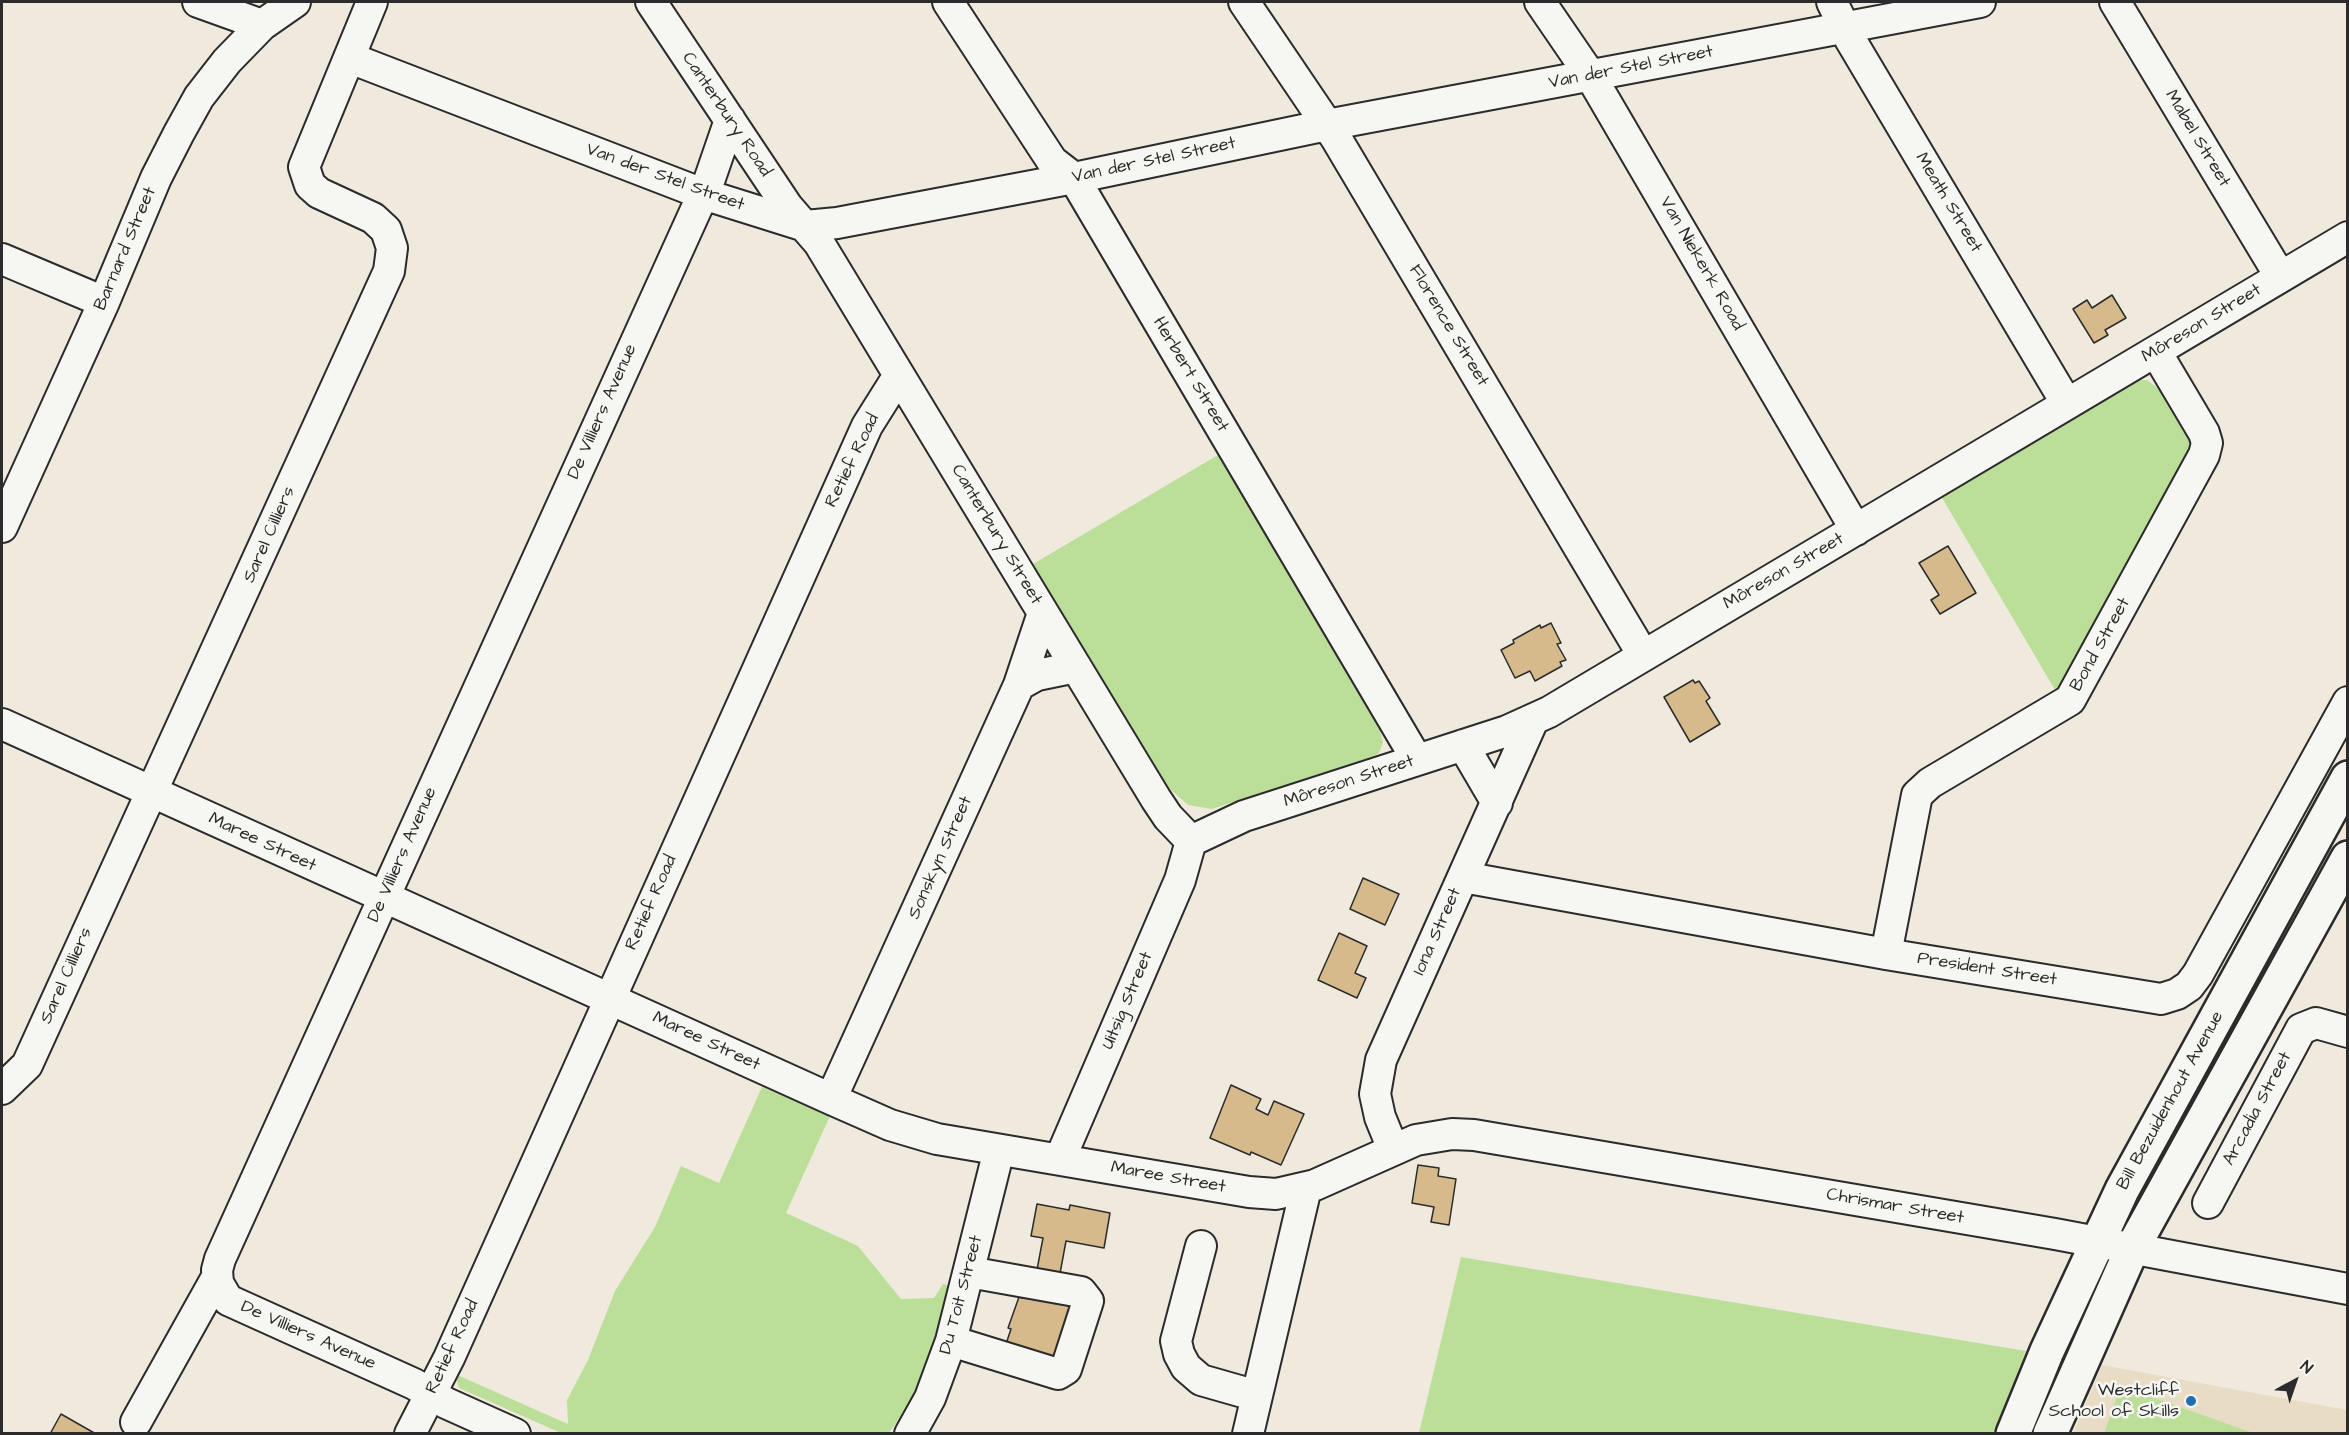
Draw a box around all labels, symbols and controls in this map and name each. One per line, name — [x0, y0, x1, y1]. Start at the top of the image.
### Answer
street label: Van der Stel Street — [1547, 41, 1715, 95]
street label: Canterbury Road — [676, 49, 776, 181]
street label: Mabel Street — [2160, 87, 2234, 191]
street label: Van der Stel Street — [1070, 133, 1238, 189]
street label: Van der Stel Street — [583, 139, 747, 217]
street label: Meath Street — [1910, 149, 1986, 257]
street label: Barnard Street — [90, 184, 162, 314]
street label: Van Niekerk Road — [1654, 193, 1748, 335]
street label: Florence Street — [1403, 261, 1493, 391]
street label: Môreson Street — [2138, 280, 2266, 368]
street label: Herbert Street — [1147, 314, 1233, 436]
street label: De Villiers Avenue — [564, 341, 642, 483]
street label: Retief Road — [821, 411, 885, 511]
street label: Canterbury Street — [946, 461, 1046, 609]
street label: Sarel Cilliers — [239, 484, 301, 586]
street label: Môreson Street — [1720, 529, 1848, 615]
street label: Bond Street — [2066, 594, 2136, 696]
street label: Môreson Street — [1281, 751, 1417, 813]
street label: De Villiers Avenue — [364, 784, 442, 926]
street label: Sonskyn Street — [904, 793, 978, 923]
street label: Maree Street — [205, 809, 319, 877]
street label: Retief Road — [621, 852, 683, 954]
street label: Iona Street — [1409, 885, 1467, 979]
street label: Sarel Cilliers — [36, 925, 98, 1027]
street label: President Street — [1916, 948, 2058, 992]
street label: Uitsig Street — [1098, 949, 1158, 1053]
street label: Maree Street — [649, 1008, 763, 1076]
street label: Bill Bezuidenhout Avenue — [2113, 1008, 2229, 1194]
street label: Arcadia Street — [2219, 1048, 2297, 1170]
street label: Maree Street — [1109, 1157, 1227, 1199]
street label: Chrismar Street — [1825, 1184, 1965, 1230]
street label: Du Toit Street — [936, 1233, 988, 1357]
street label: Retief Road — [422, 1296, 484, 1398]
street label: De Villiers Avenue — [237, 1297, 379, 1375]
north arrow — [2265, 1351, 2325, 1411]
text: N — [2296, 1356, 2317, 1379]
place label: Westcliff School of Skills — [2049, 1380, 2179, 1422]
marker: Westcliff School of Skills — [2184, 1394, 2198, 1408]

